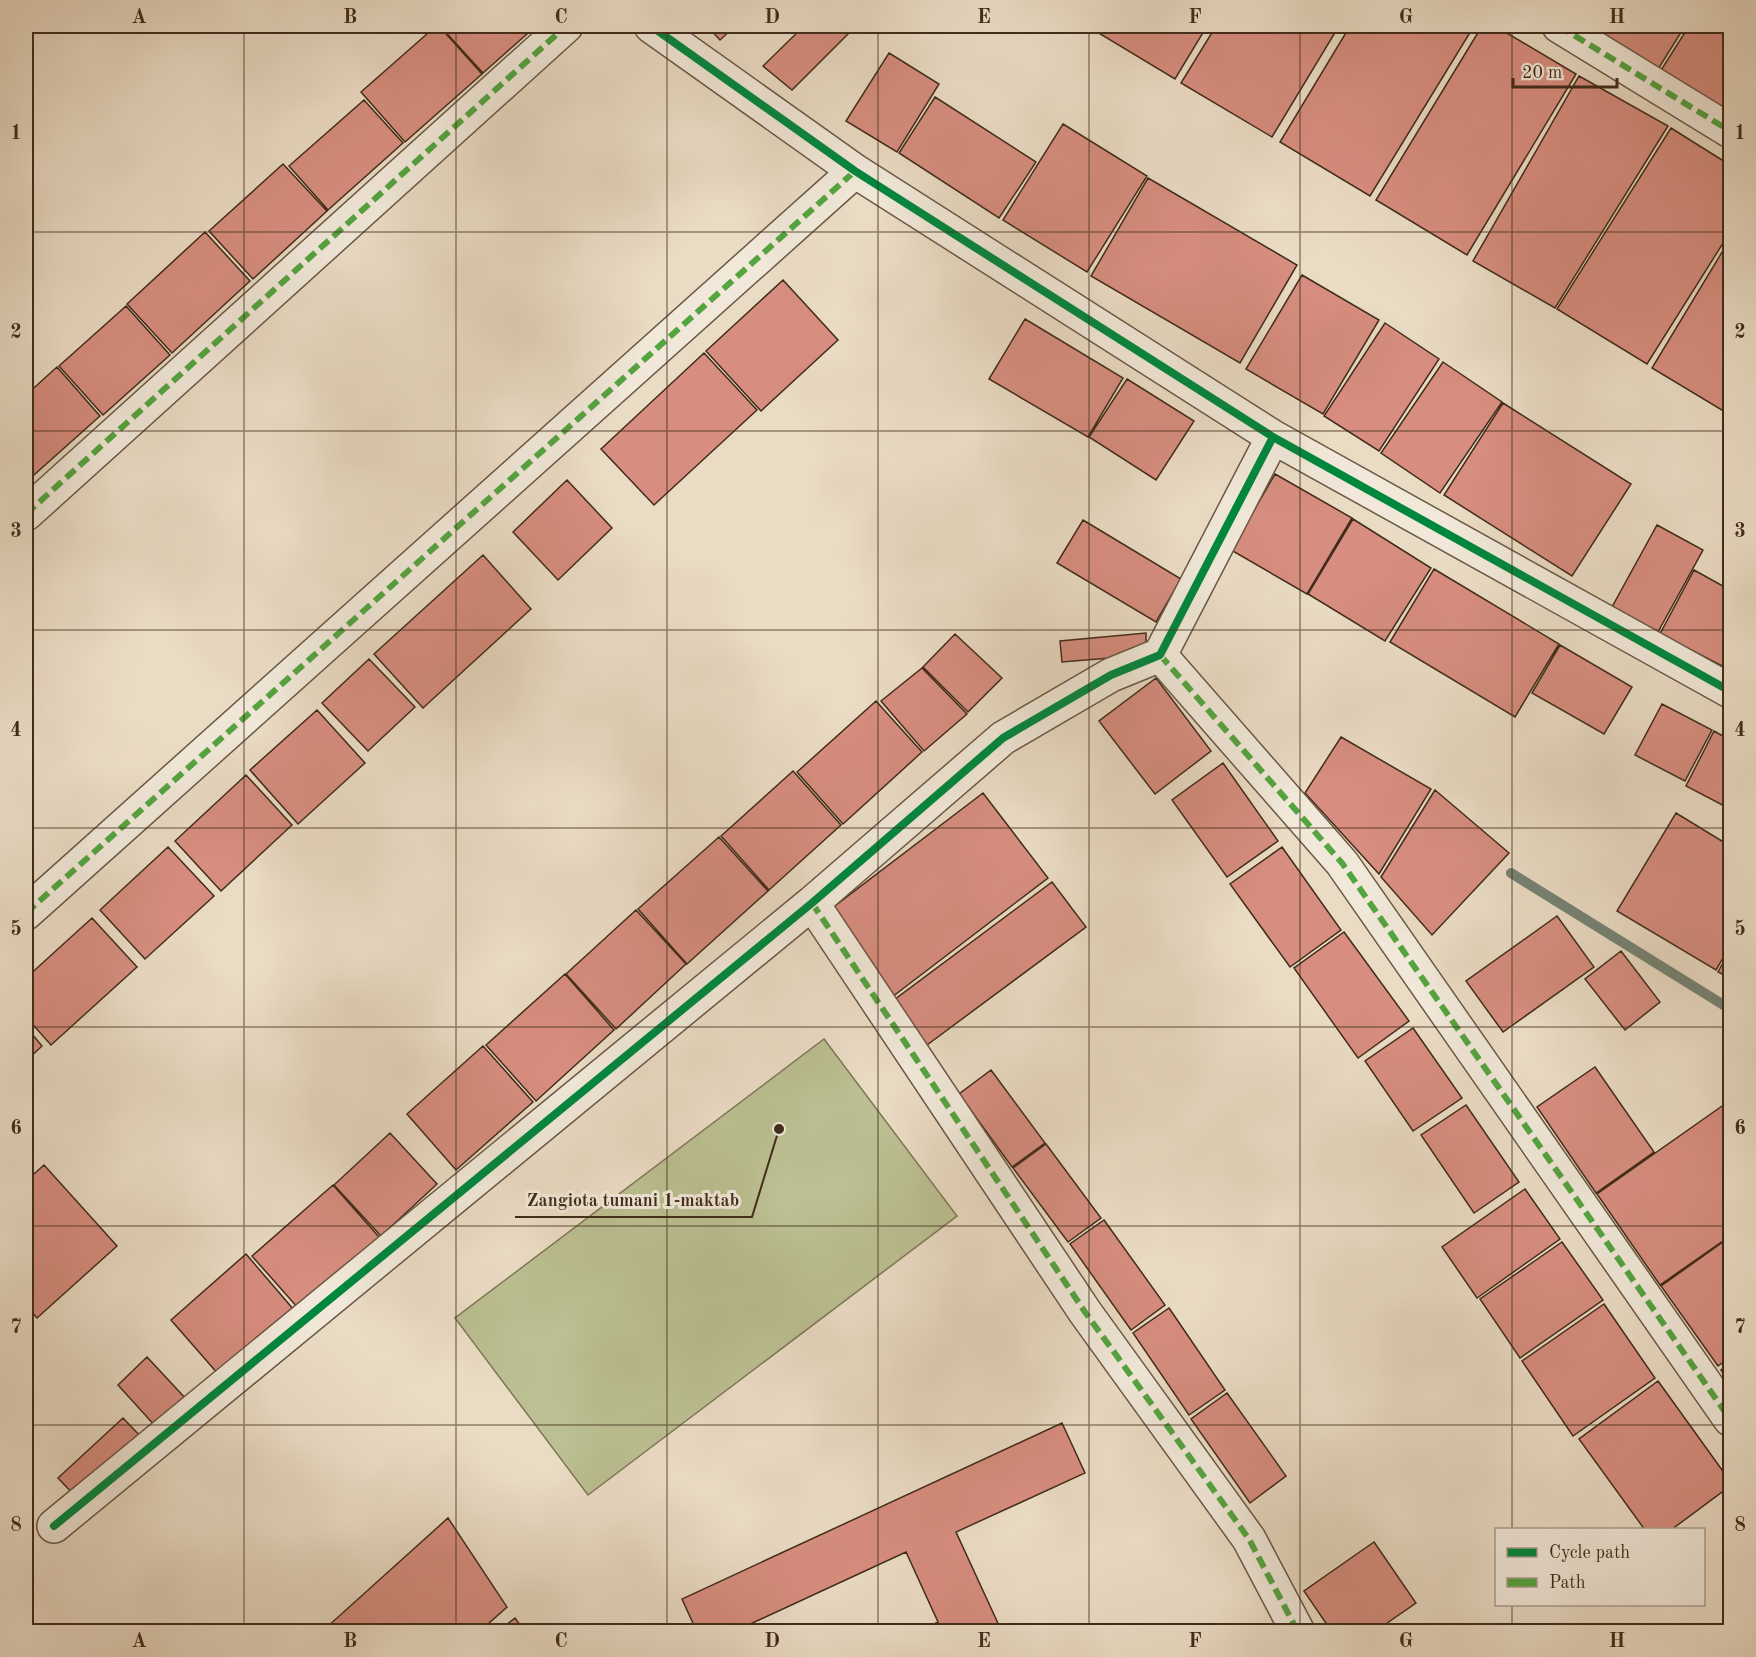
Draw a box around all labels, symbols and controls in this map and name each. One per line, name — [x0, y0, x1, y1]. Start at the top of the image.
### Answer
text: A — [131, 8, 147, 28]
text: B — [343, 8, 357, 28]
text: C — [554, 8, 568, 28]
text: D — [764, 8, 780, 28]
text: E — [977, 8, 991, 28]
text: F — [1188, 8, 1202, 28]
text: G — [1399, 8, 1413, 28]
text: H — [1609, 8, 1625, 28]
scale bar — [1513, 51, 1616, 89]
text: 20 m — [1522, 64, 1562, 82]
text: 1 — [10, 124, 22, 144]
text: 1 — [1734, 124, 1746, 144]
text: 2 — [10, 323, 22, 343]
text: 2 — [1734, 323, 1746, 343]
text: 3 — [10, 522, 22, 542]
text: 3 — [1734, 522, 1746, 542]
text: 4 — [10, 721, 22, 741]
text: 4 — [1734, 721, 1746, 741]
text: 5 — [10, 919, 22, 940]
text: 5 — [1734, 919, 1746, 940]
text: 6 — [10, 1119, 22, 1139]
text: 6 — [1734, 1119, 1746, 1139]
callout: Zangiota tumani 1-maktab — [515, 1181, 752, 1217]
text: Zangiota tumani 1-maktab — [527, 1192, 739, 1210]
text: 7 — [10, 1318, 22, 1338]
text: 7 — [1734, 1318, 1746, 1338]
text: 8 — [10, 1516, 22, 1536]
text: 8 — [1734, 1516, 1746, 1536]
legend — [1495, 1528, 1705, 1606]
text: Cycle path — [1549, 1544, 1630, 1562]
text: Path — [1549, 1574, 1586, 1592]
text: A — [131, 1632, 147, 1652]
text: B — [343, 1632, 357, 1652]
text: C — [554, 1632, 568, 1652]
text: D — [764, 1632, 780, 1652]
text: E — [977, 1632, 991, 1652]
text: F — [1188, 1632, 1202, 1652]
text: G — [1399, 1632, 1413, 1652]
text: H — [1609, 1632, 1625, 1652]

